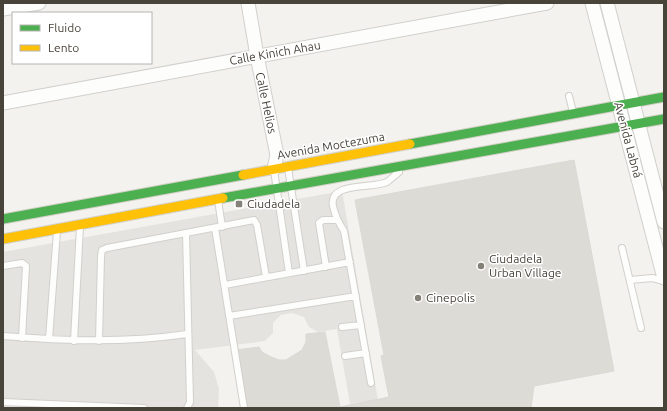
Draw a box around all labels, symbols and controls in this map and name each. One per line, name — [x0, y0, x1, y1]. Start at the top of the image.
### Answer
legend — [12, 12, 152, 64]
text: Fluido — [48, 21, 81, 34]
street label: Calle Kinich Ahau — [228, 38, 321, 67]
text: Lento — [48, 41, 79, 54]
street label: Calle Helios — [254, 71, 279, 135]
street label: Avenida Labná — [612, 100, 645, 179]
street label: Avenida Moctezuma — [276, 130, 386, 161]
place label: Ciudadela — [247, 197, 300, 210]
marker: Ciudadela — [234, 199, 244, 209]
place label: Ciudadela Urban Village — [489, 252, 561, 279]
marker: Ciudadela Urban Village — [476, 261, 486, 271]
place label: Cinepolis — [426, 291, 475, 304]
marker: Cinepolis — [413, 293, 423, 303]

